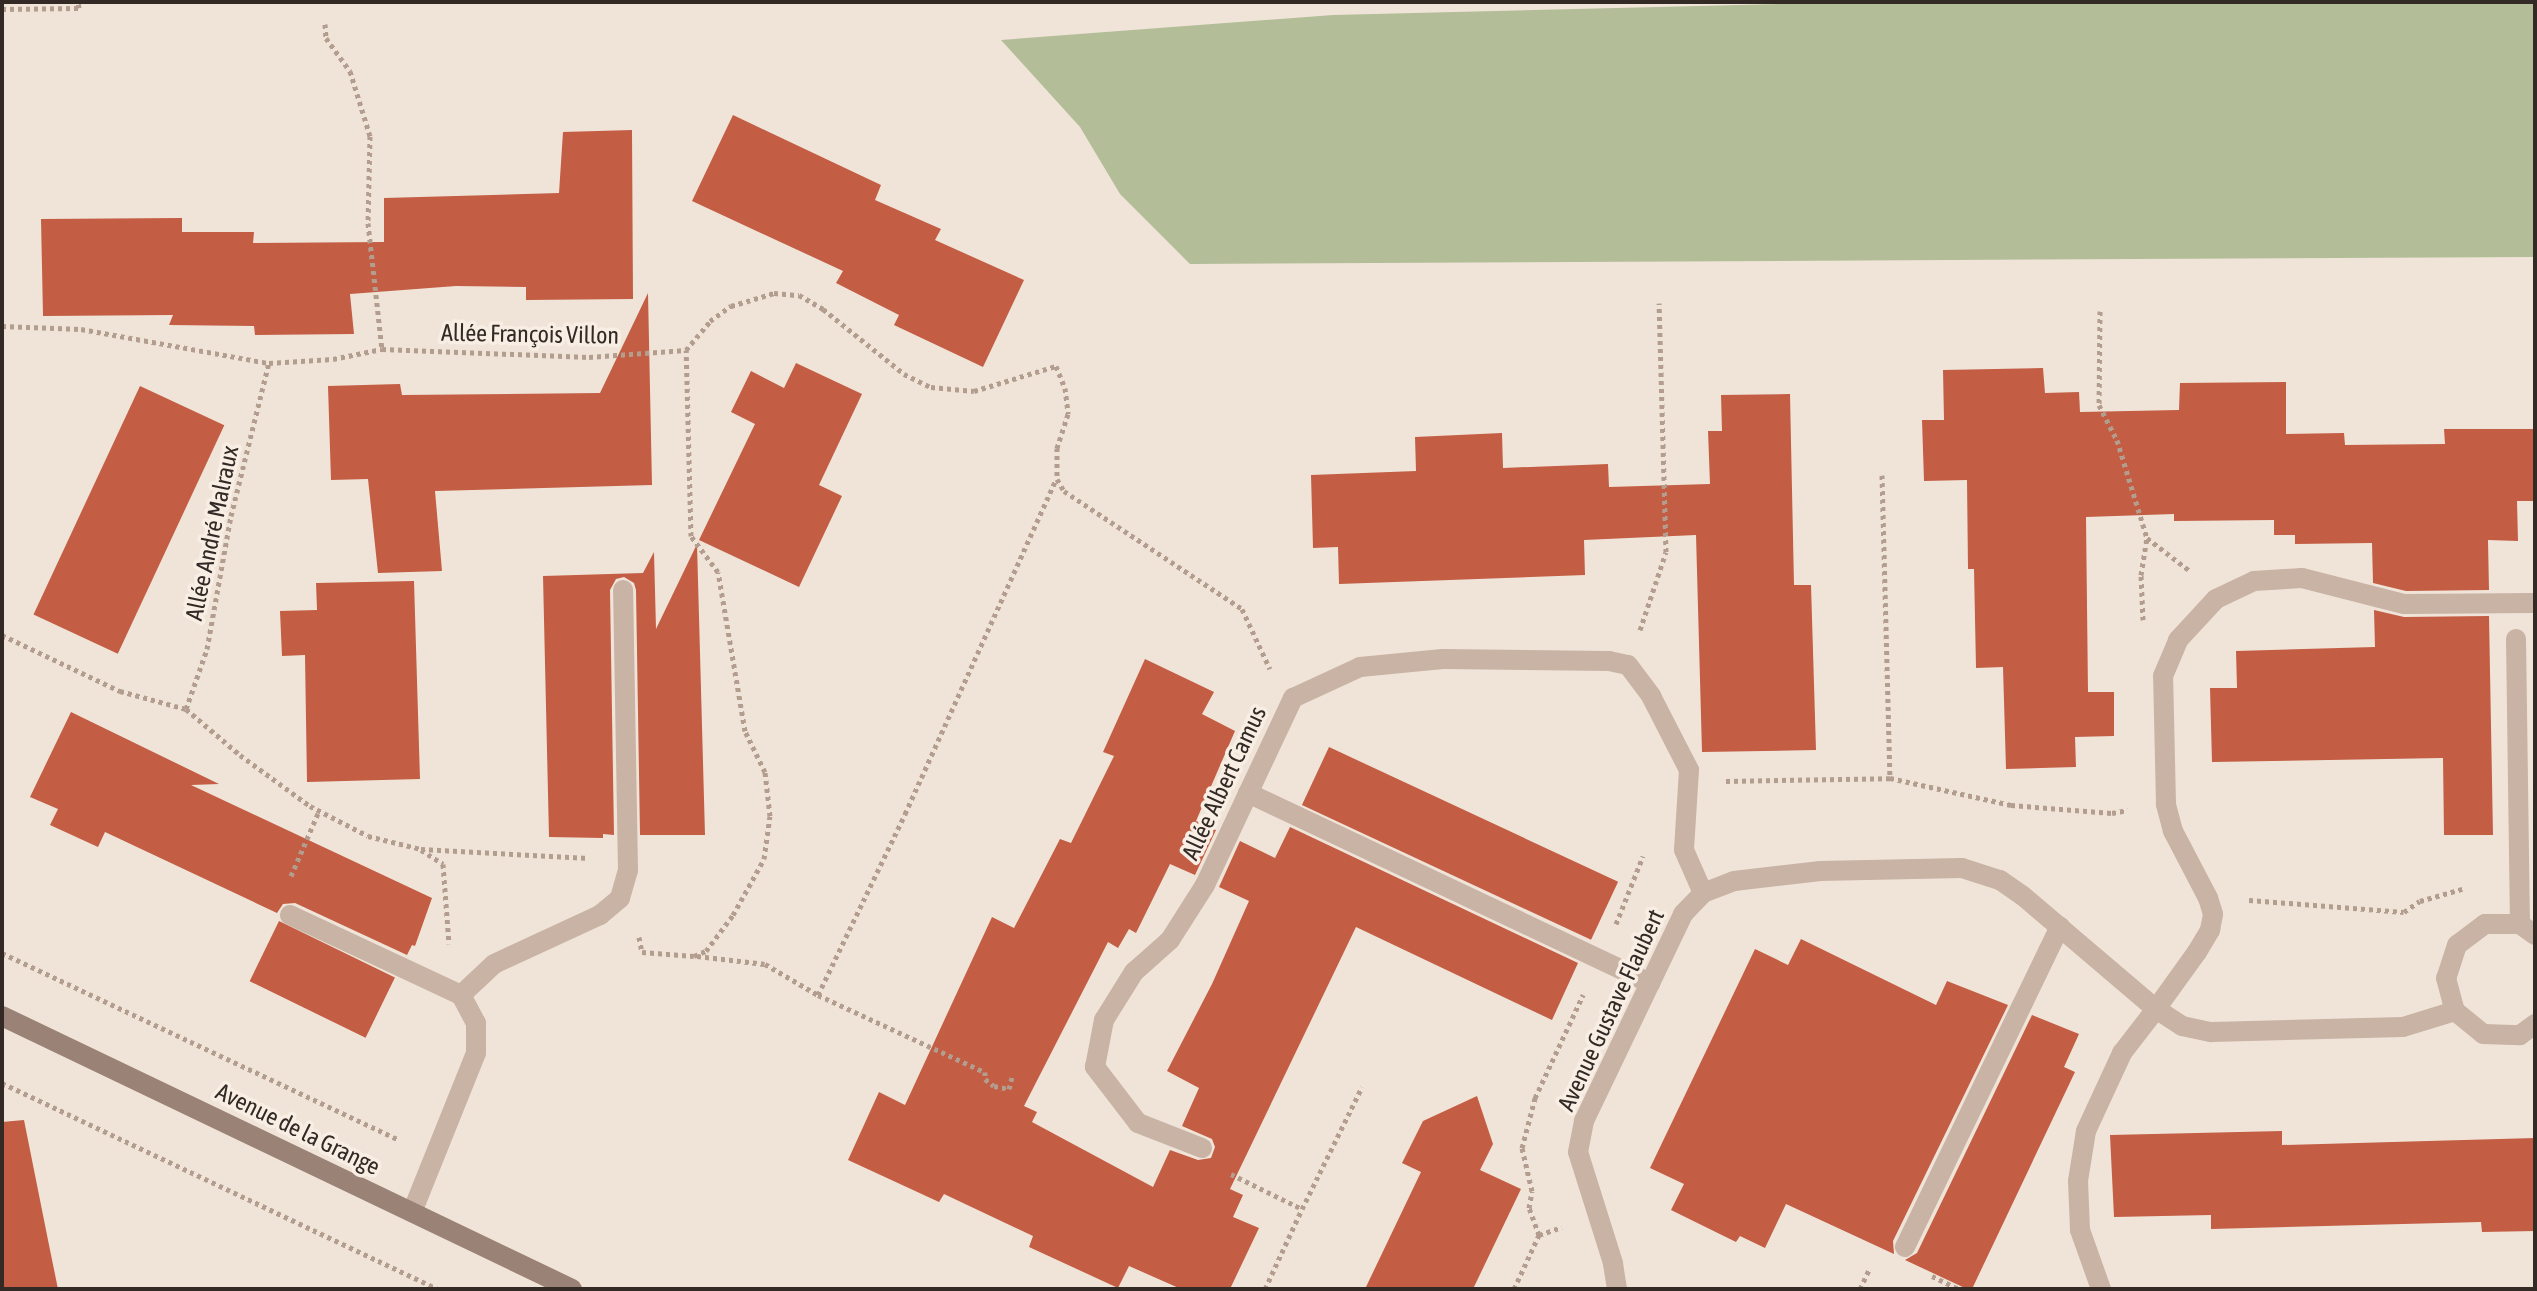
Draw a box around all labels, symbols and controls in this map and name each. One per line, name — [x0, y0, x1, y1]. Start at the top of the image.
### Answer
street label: Allée François Villon — [441, 318, 619, 350]
street label: Allée André Malraux — [179, 443, 245, 623]
street label: Allée Albert Camus — [1176, 702, 1272, 864]
street label: Avenue Gustave Flaubert — [1552, 905, 1670, 1115]
street label: Avenue de la Grange — [211, 1077, 385, 1181]

